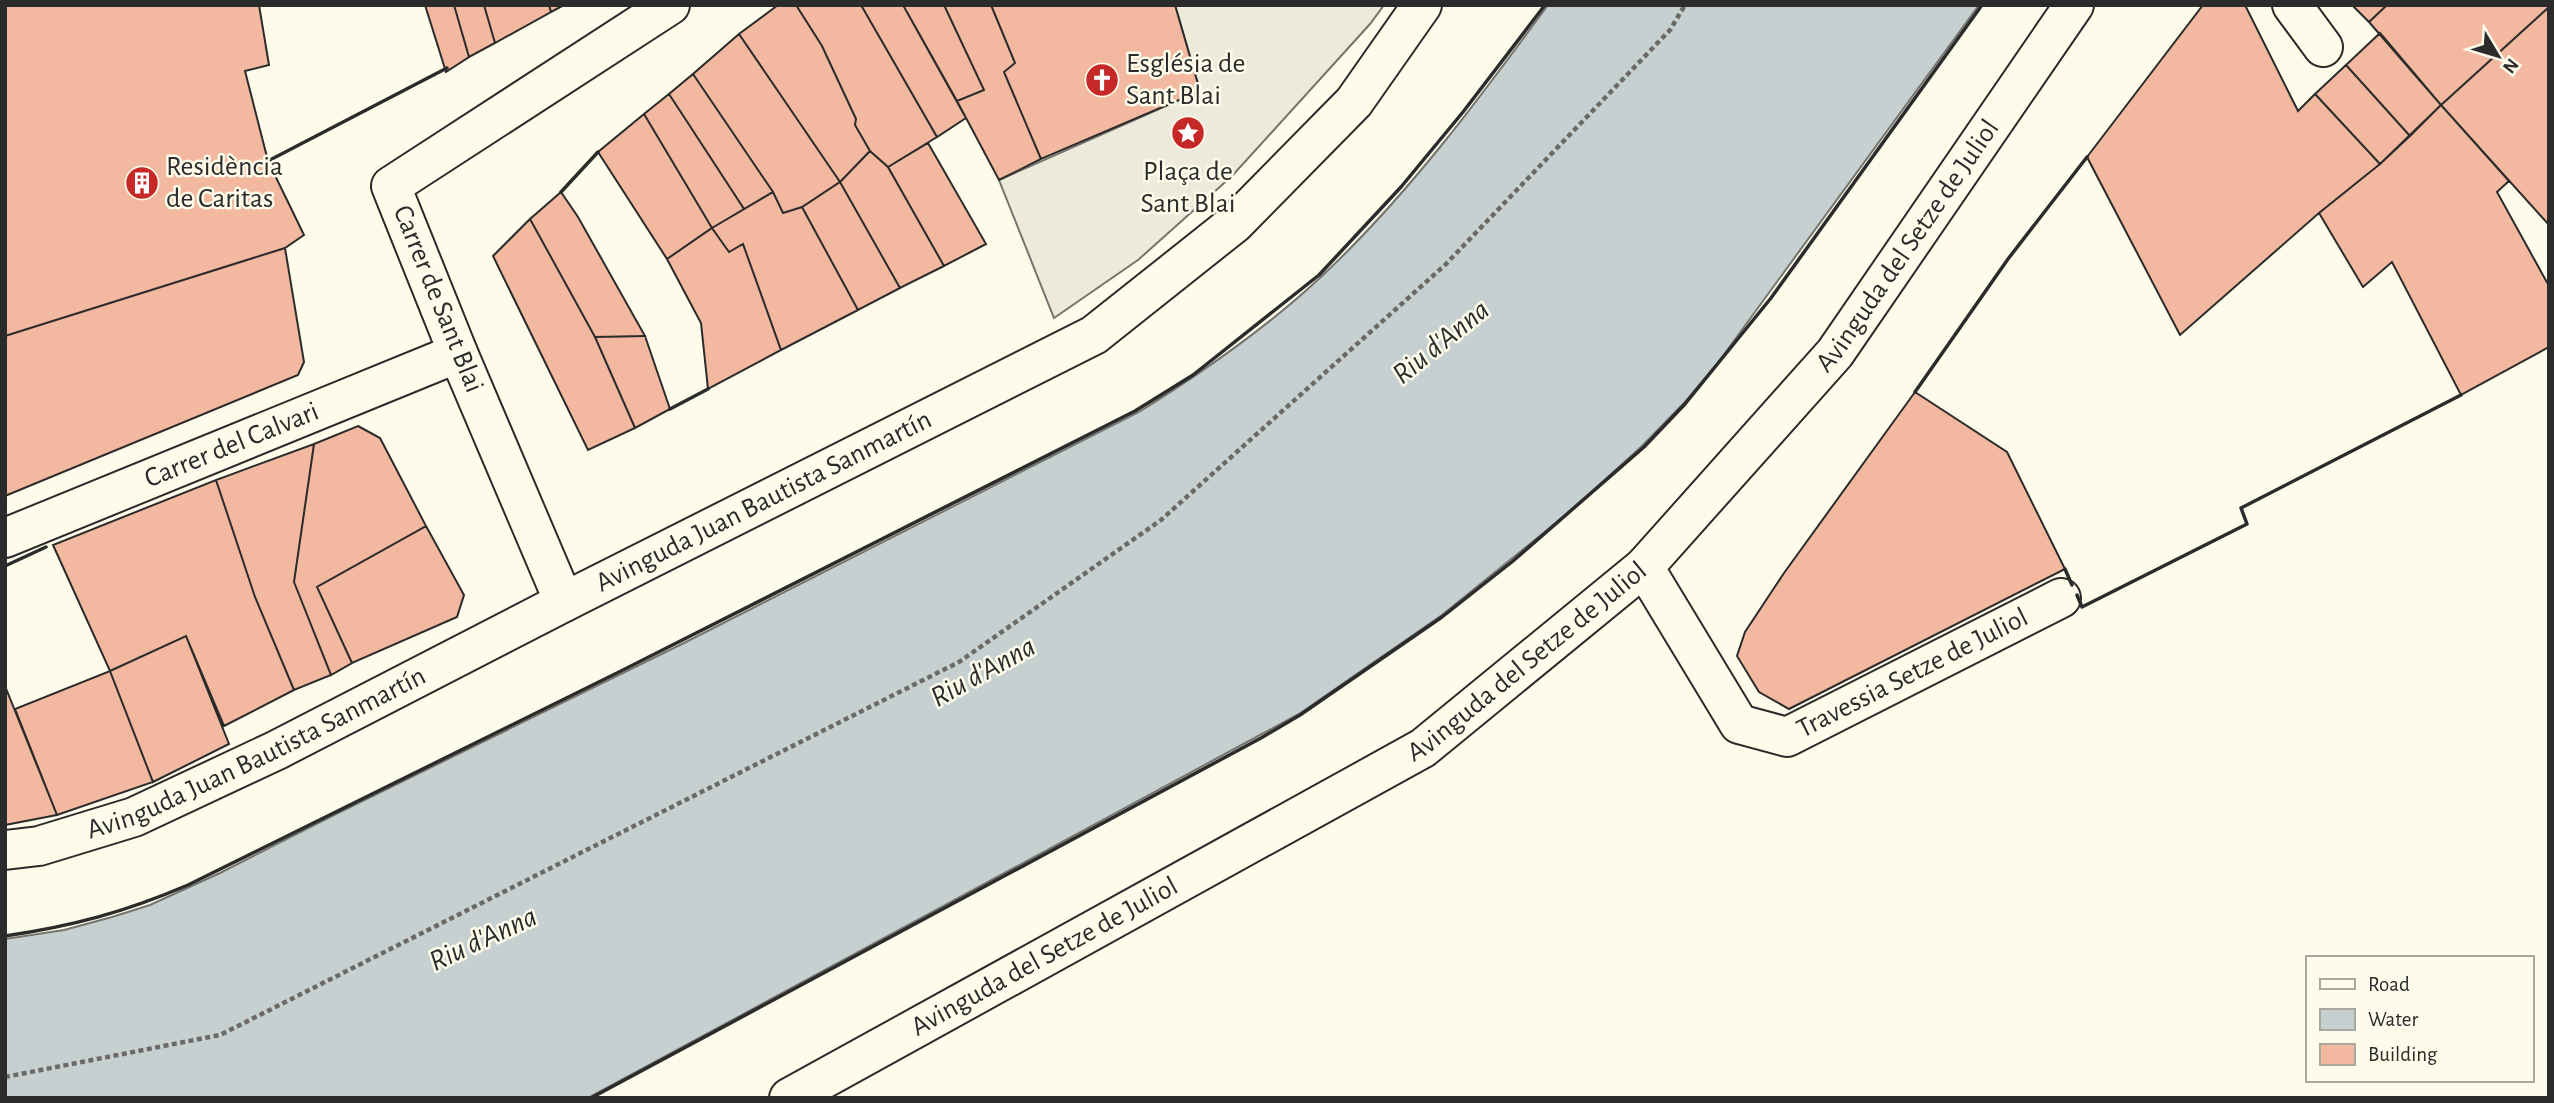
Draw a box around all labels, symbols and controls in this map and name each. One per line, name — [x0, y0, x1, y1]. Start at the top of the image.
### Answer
north arrow — [2463, 21, 2533, 91]
place label: Església de Sant Blai — [1126, 50, 1245, 110]
text: N — [2499, 54, 2522, 77]
church icon: Església de Sant Blai — [1083, 61, 1121, 99]
place icon: Plaça de Sant Blai — [1169, 114, 1207, 152]
street label: Avinguda del Setze de Juliol — [1811, 115, 2005, 378]
place label: Residència de Caritas — [166, 153, 283, 213]
place label: Plaça de Sant Blai — [1141, 158, 1235, 218]
building icon: Residència de Caritas — [123, 164, 161, 202]
street label: Carrer de Sant Blai — [388, 202, 488, 396]
water label: Riu d'Anna — [1387, 294, 1495, 390]
street label: Carrer del Calvari — [141, 397, 323, 493]
street label: Avinguda Juan Bautista Sanmartín — [591, 405, 936, 598]
street label: Avinguda del Setze de Juliol — [1403, 557, 1652, 768]
street label: Travessia Setze de Juliol — [1792, 603, 2033, 744]
water label: Riu d'Anna — [926, 631, 1040, 713]
street label: Avinguda Juan Bautista Sanmartín — [84, 662, 430, 845]
street label: Avinguda del Setze de Juliol — [907, 872, 1183, 1042]
water label: Riu d'Anna — [425, 901, 541, 977]
legend — [2306, 956, 2533, 1082]
text: Road — [2368, 974, 2410, 995]
text: Water — [2368, 1009, 2418, 1030]
text: Building — [2368, 1044, 2438, 1065]

